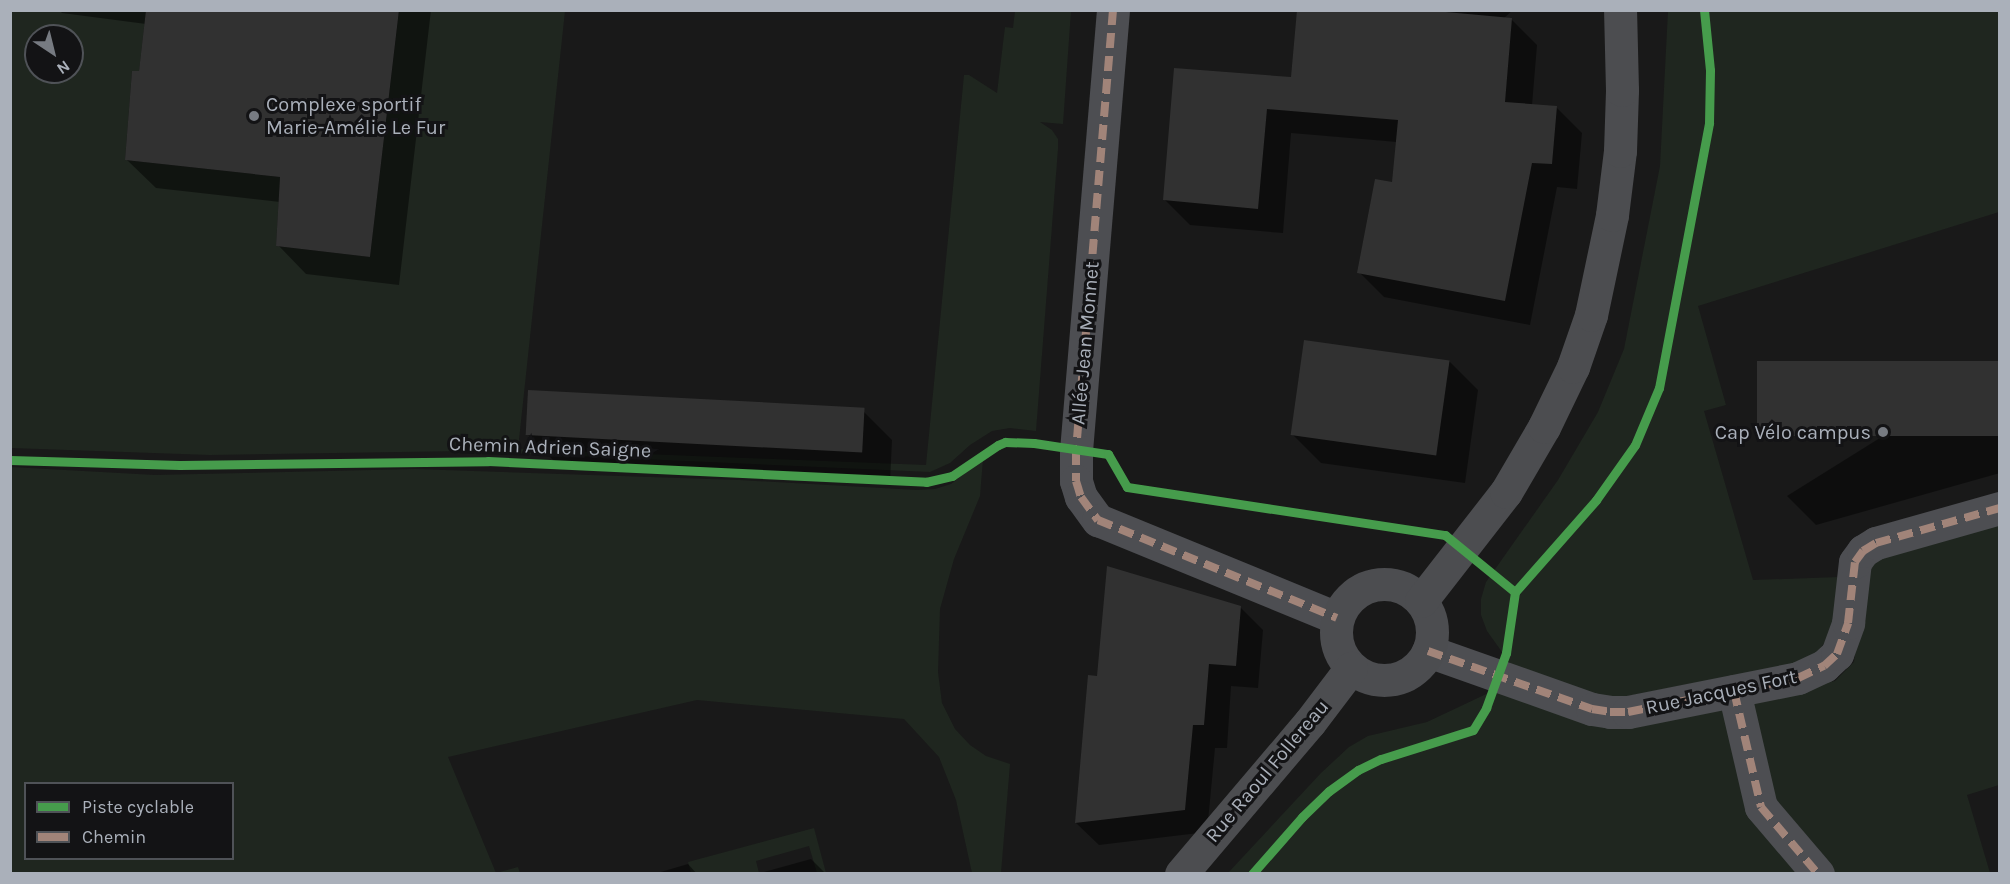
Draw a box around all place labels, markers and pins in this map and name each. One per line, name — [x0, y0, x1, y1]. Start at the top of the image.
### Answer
place label: Complexe sportif Marie-Amélie Le Fur — [266, 92, 445, 139]
marker: Complexe sportif Marie-Amélie Le Fur — [247, 109, 261, 123]
place label: Cap Vélo campus — [1715, 420, 1871, 444]
marker: Cap Vélo campus — [1876, 425, 1890, 439]

